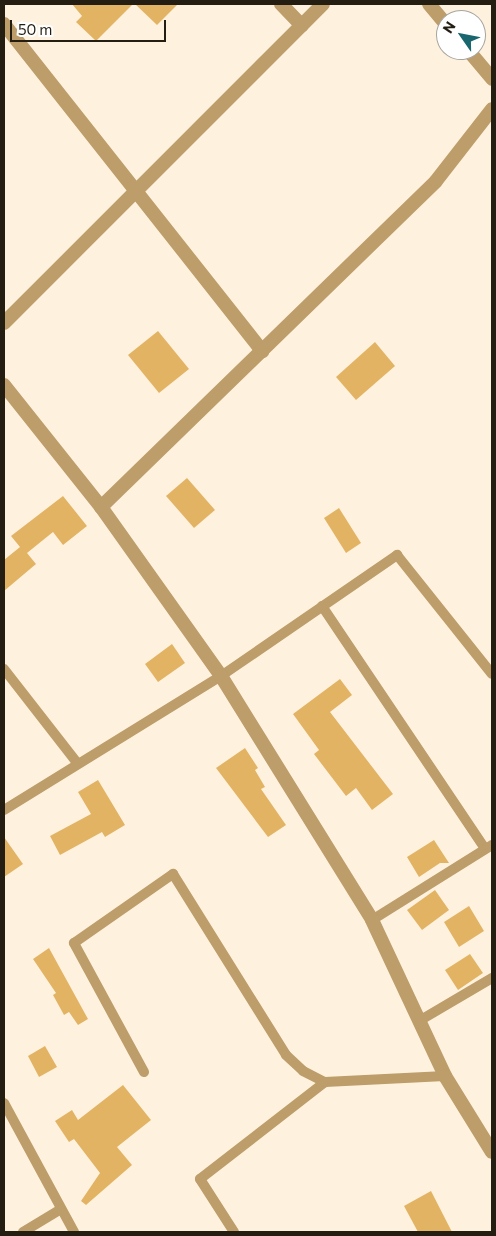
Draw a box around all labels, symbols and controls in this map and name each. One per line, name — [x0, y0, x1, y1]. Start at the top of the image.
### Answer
scale bar — [12, 10, 169, 42]
north arrow — [436, 10, 486, 60]
text: N — [439, 18, 459, 36]
text: 50 m — [18, 20, 52, 38]

